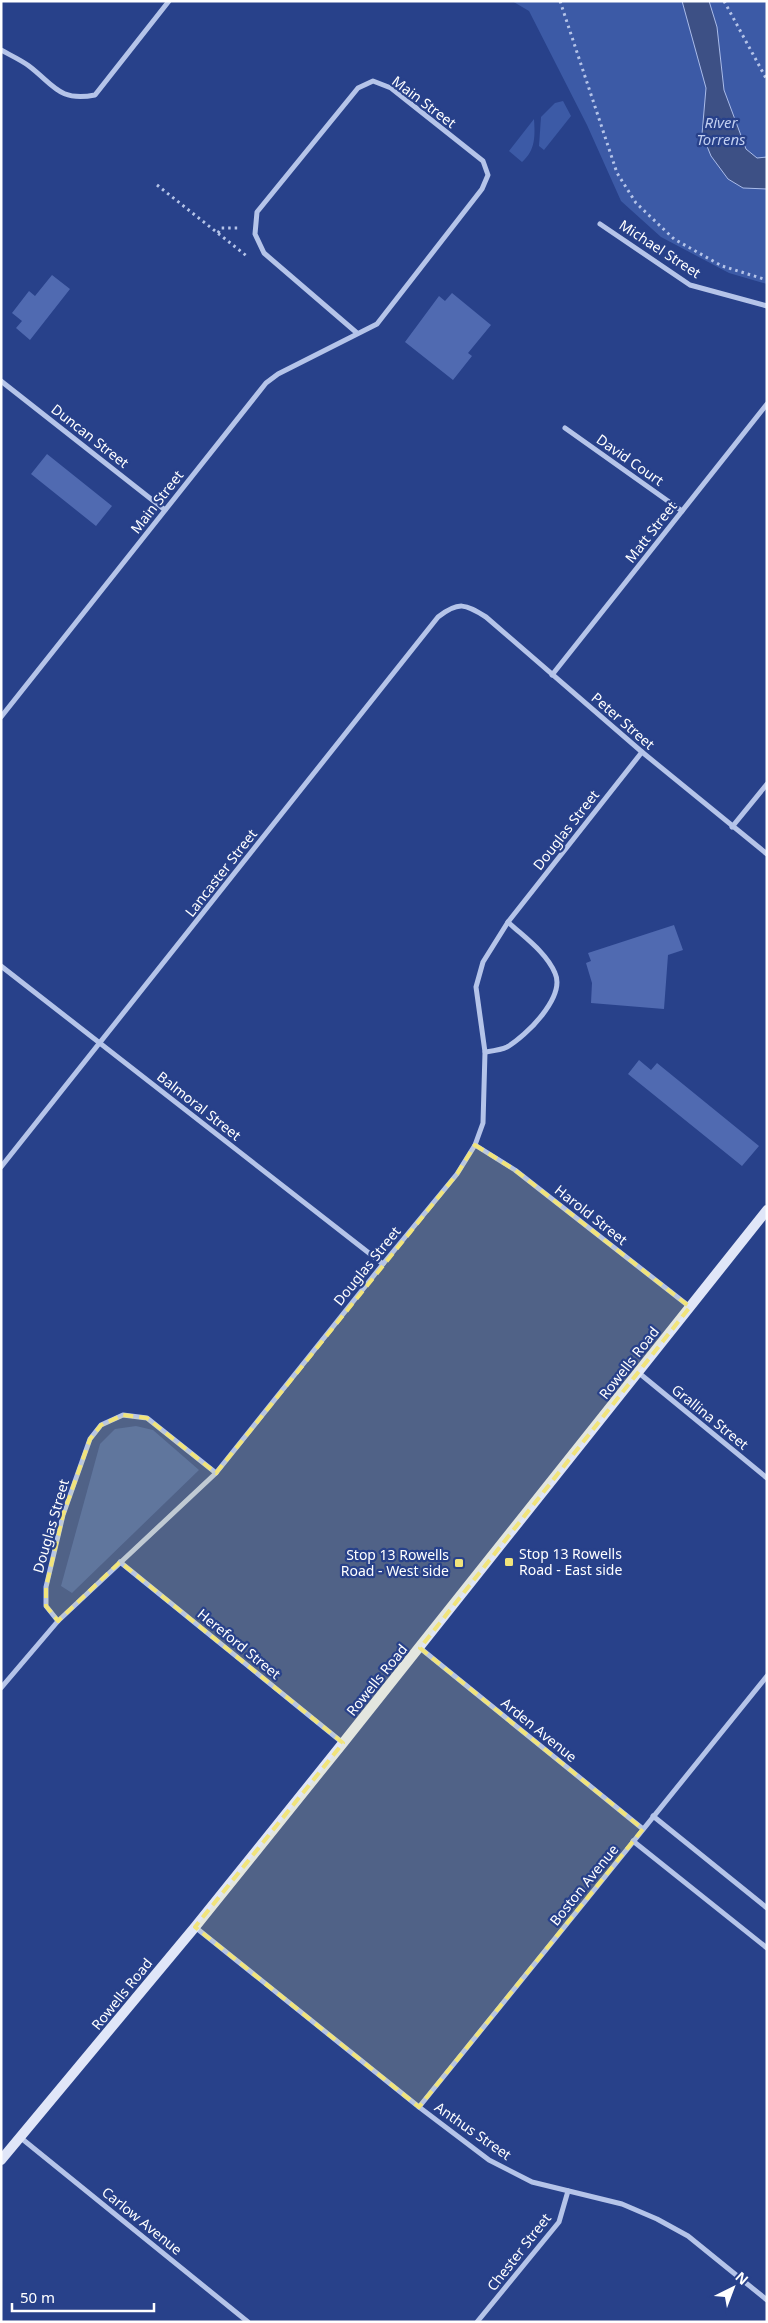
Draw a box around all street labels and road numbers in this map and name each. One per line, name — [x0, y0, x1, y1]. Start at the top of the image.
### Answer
street label: Main Street — [388, 71, 460, 132]
street label: Michael Street — [616, 215, 705, 282]
street label: Duncan Street — [48, 399, 133, 472]
street label: David Court — [593, 429, 668, 490]
street label: Main Street — [126, 466, 187, 537]
street label: Matt Street — [621, 497, 681, 566]
street label: Peter Street — [588, 688, 659, 753]
street label: Douglas Street — [528, 786, 603, 874]
street label: Lancaster Street — [180, 825, 261, 921]
street label: Balmoral Street — [153, 1067, 245, 1144]
street label: Harold Street — [551, 1180, 631, 1249]
street label: Douglas Street — [329, 1222, 404, 1309]
street label: Rowells Road — [594, 1323, 663, 1403]
street label: Grallina Street — [668, 1380, 753, 1453]
street label: Douglas Street — [28, 1477, 73, 1575]
street label: Hereford Street — [194, 1604, 285, 1683]
street label: Rowells Road — [342, 1640, 411, 1719]
street label: Arden Avenue — [497, 1693, 581, 1766]
street label: Boston Avenue — [545, 1840, 622, 1929]
street label: Rowells Road — [87, 1954, 156, 2033]
street label: Anthus Street — [431, 2097, 515, 2164]
street label: Carlow Avenue — [98, 2182, 186, 2259]
street label: Chester Street — [482, 2209, 555, 2294]

